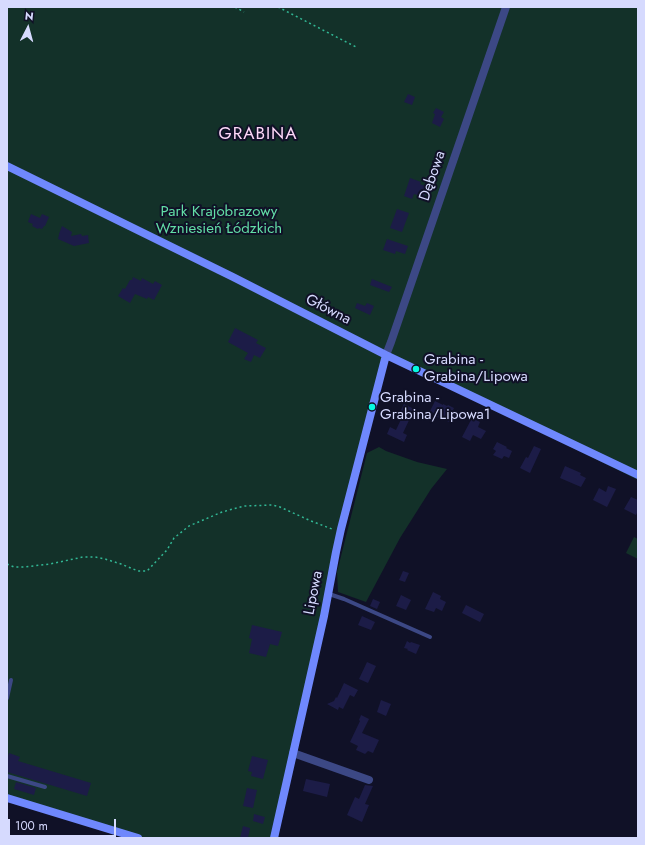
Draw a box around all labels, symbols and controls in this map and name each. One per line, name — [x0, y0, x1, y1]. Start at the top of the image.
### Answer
north arrow — [8, 8, 48, 48]
text: N — [24, 8, 34, 24]
district label: GRABINA — [219, 125, 297, 145]
street label: Dębowa — [416, 149, 450, 203]
park label: Park Krajobrazowy Wzniesień Łódzkich — [156, 203, 282, 238]
street label: Główna — [302, 291, 354, 329]
place label: Grabina - Grabina/Lipowa — [424, 351, 528, 386]
marker: Grabina - Grabina/Lipowa — [411, 364, 421, 374]
place label: Grabina - Grabina/Lipowa1 — [380, 389, 491, 424]
marker: Grabina - Grabina/Lipowa1 — [367, 402, 377, 412]
street label: Lipowa — [301, 569, 327, 617]
scale bar — [10, 811, 118, 837]
text: 100 m — [15, 817, 48, 835]

